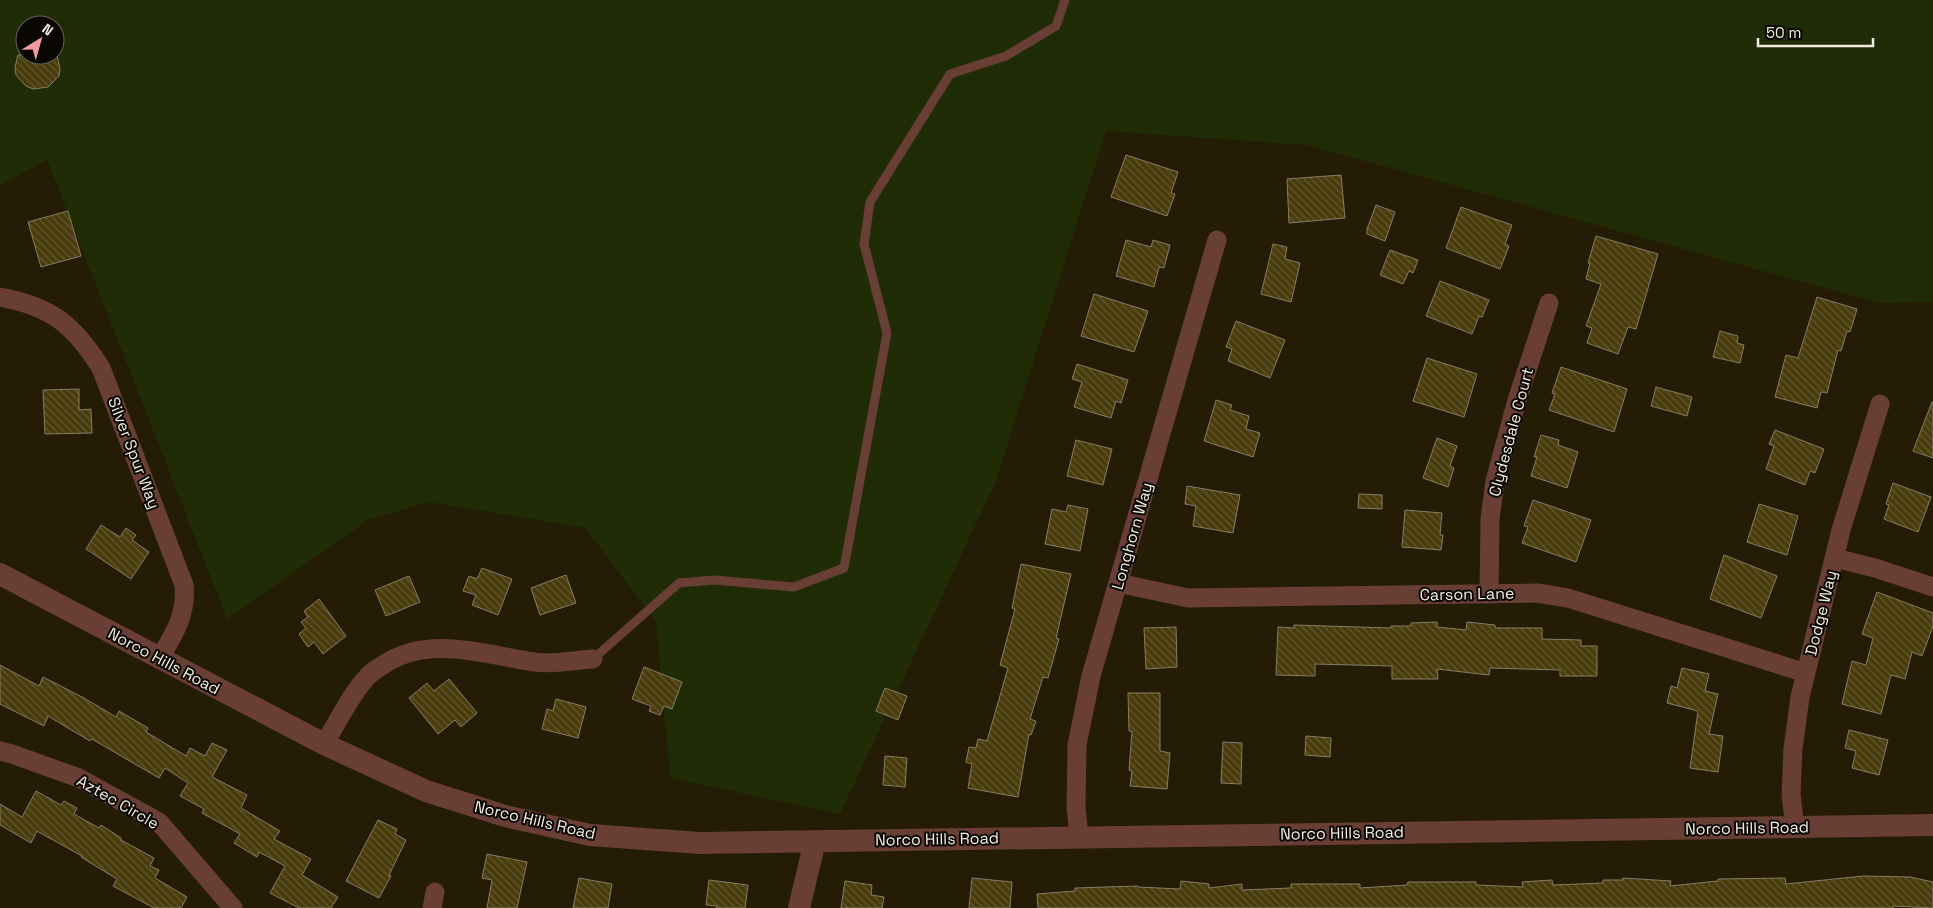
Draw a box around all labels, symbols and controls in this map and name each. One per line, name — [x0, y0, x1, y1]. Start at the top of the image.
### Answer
north arrow — [15, 15, 65, 65]
scale bar — [1758, 15, 1873, 47]
text: N — [39, 20, 57, 40]
text: 50 m — [1766, 23, 1801, 42]
street label: Clydesdale Court — [1484, 365, 1538, 499]
street label: Silver Spur Way — [103, 394, 165, 512]
street label: Longhorn Way — [1107, 480, 1157, 592]
street label: Dodge Way — [1800, 568, 1842, 658]
street label: Carson Lane — [1419, 583, 1515, 605]
street label: Norco Hills Road — [104, 623, 224, 699]
street label: Aztec Circle — [73, 770, 163, 834]
street label: Norco Hills Road — [472, 796, 598, 844]
street label: Norco Hills Road — [1685, 816, 1809, 840]
street label: Norco Hills Road — [1280, 821, 1404, 845]
street label: Norco Hills Road — [875, 827, 999, 851]

